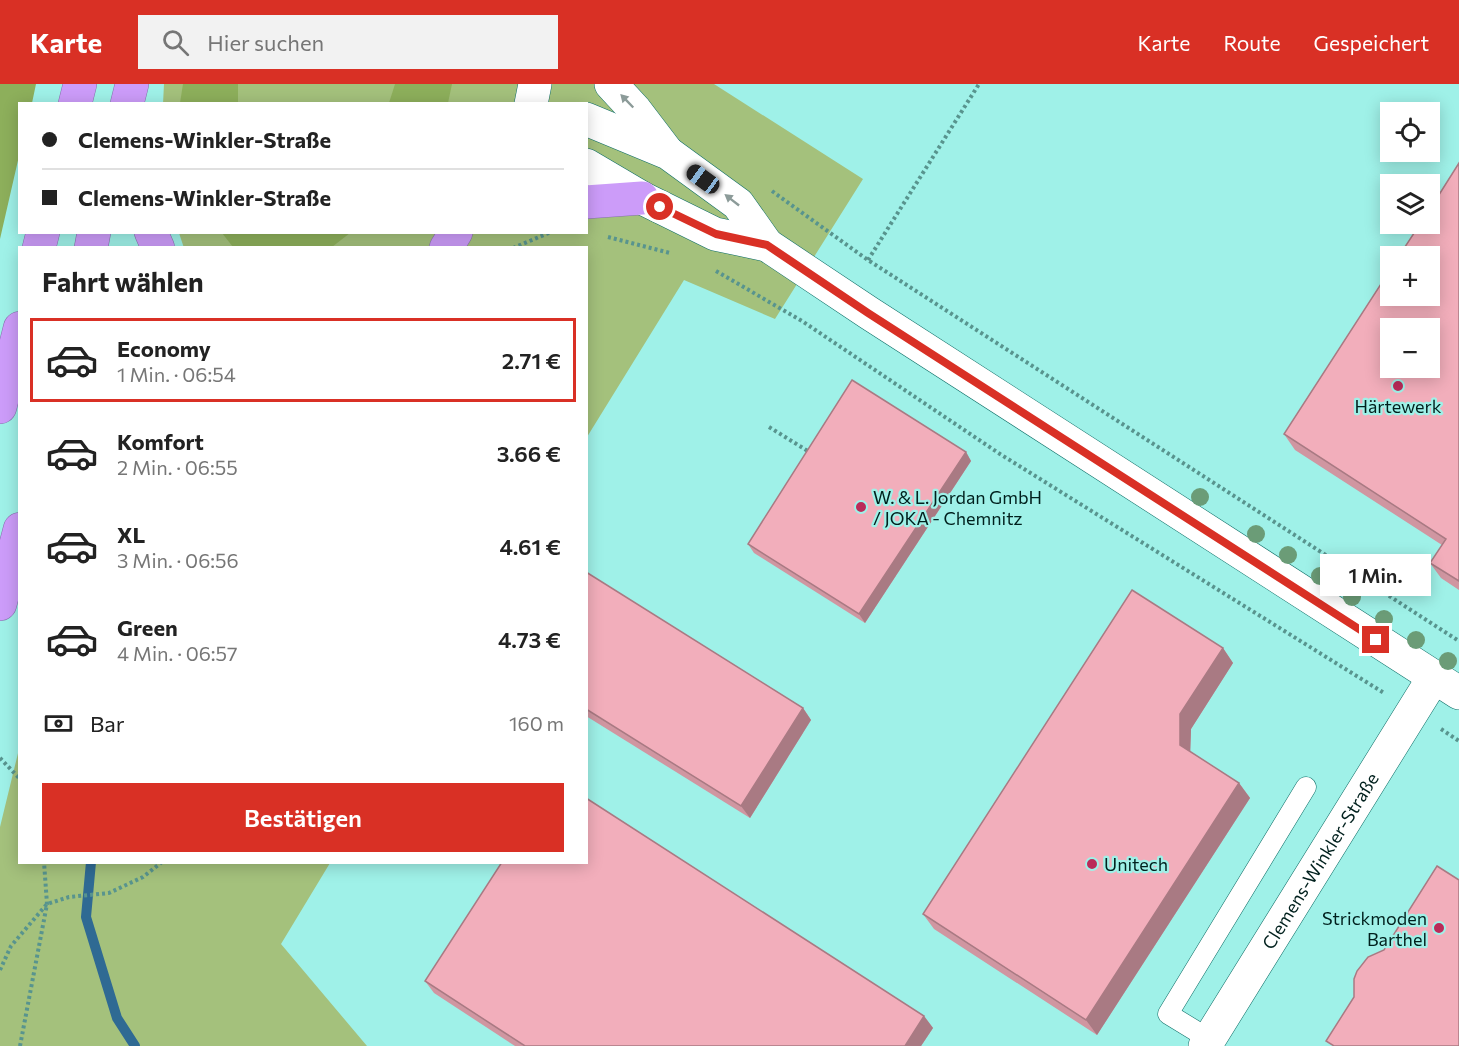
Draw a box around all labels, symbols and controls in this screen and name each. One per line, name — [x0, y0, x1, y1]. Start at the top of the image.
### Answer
search box — [138, 15, 558, 69]
text: Karte — [30, 25, 102, 59]
icon: search — [159, 26, 192, 59]
text: Hier suchen — [207, 29, 324, 56]
text: Karte — [1137, 30, 1190, 55]
text: Route — [1223, 30, 1281, 55]
text: Gespeichert — [1314, 30, 1429, 55]
one-way arrow — [620, 94, 634, 109]
map controls — [1380, 102, 1440, 378]
button: locate — [1380, 102, 1440, 162]
text: Clemens-Winkler-Straße — [78, 126, 331, 153]
car — [683, 161, 723, 197]
button: layers — [1380, 174, 1440, 234]
text: Clemens-Winkler-Straße — [78, 184, 331, 211]
route start — [646, 193, 673, 220]
one-way arrow — [724, 194, 739, 206]
button: + — [1380, 246, 1440, 306]
text: Fahrt wählen — [42, 265, 204, 298]
button: − — [1380, 318, 1440, 378]
icon: car — [45, 333, 99, 387]
text: Economy — [117, 335, 211, 362]
text: 2.71 € — [502, 347, 561, 374]
text: 1 Min. · 06:54 — [117, 362, 236, 386]
marker: Härtewerk — [1391, 379, 1405, 393]
place label: Härtewerk — [1354, 395, 1442, 417]
icon: car — [45, 426, 99, 480]
text: Komfort — [117, 428, 204, 455]
text: 3.66 € — [497, 440, 561, 467]
text: 2 Min. · 06:55 — [117, 455, 238, 479]
place label: W. & L. Jordan GmbH / JOKA - Chemnitz — [873, 486, 1042, 529]
marker: W. & L. Jordan GmbH / JOKA - Chemnitz — [854, 500, 868, 514]
icon: car — [45, 519, 99, 573]
text: XL — [117, 521, 145, 548]
text: 4.61 € — [499, 533, 561, 560]
text: 3 Min. · 06:56 — [117, 548, 239, 572]
callout: 1 Min. — [1320, 553, 1432, 595]
text: 1 Min. — [1349, 563, 1403, 587]
icon: car — [45, 612, 99, 666]
text: Green — [117, 614, 178, 641]
text: 4.73 € — [498, 626, 561, 653]
route end — [1362, 626, 1389, 653]
text: 4 Min. · 06:57 — [117, 641, 238, 665]
icon: cash — [42, 707, 75, 740]
text: Bar — [90, 710, 125, 737]
text: 160 m — [509, 711, 564, 735]
street label: Clemens-Winkler-Straße — [1257, 769, 1383, 953]
button: Bestätigen — [42, 783, 564, 852]
place label: Unitech — [1104, 853, 1168, 875]
marker: Unitech — [1085, 857, 1099, 871]
place label: Strickmoden Barthel — [1322, 907, 1427, 950]
marker: Strickmoden Barthel — [1432, 921, 1446, 935]

